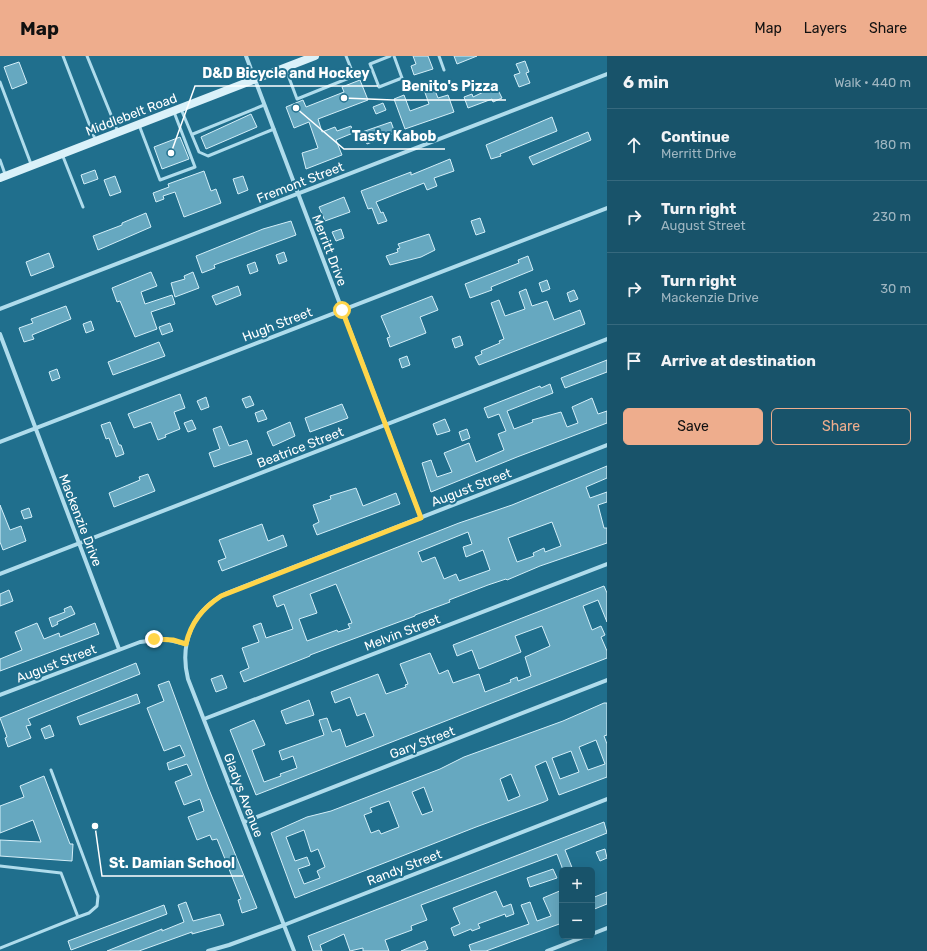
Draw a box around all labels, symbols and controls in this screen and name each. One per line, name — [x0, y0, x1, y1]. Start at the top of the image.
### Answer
text: Map — [20, 17, 59, 40]
text: Map — [755, 20, 782, 37]
text: Layers — [804, 20, 847, 37]
text: Share — [869, 20, 907, 37]
callout: D&D Bicycle and Hockey — [195, 60, 378, 86]
text: D&D Bicycle and Hockey — [202, 65, 370, 82]
text: 6 min — [623, 72, 669, 92]
callout: Benito's Pizza — [393, 74, 506, 100]
text: Walk · 440 m — [834, 75, 911, 90]
text: Benito's Pizza — [401, 78, 499, 95]
street label: Middlebelt Road — [83, 90, 179, 139]
callout: Tasty Kabob — [344, 123, 445, 149]
text: Tasty Kabob — [352, 128, 437, 145]
text: Continue — [661, 128, 730, 146]
icon: ahead — [623, 134, 645, 156]
text: 180 m — [874, 137, 911, 152]
text: Merritt Drive — [661, 146, 736, 161]
street label: Fremont Street — [254, 159, 346, 206]
text: Turn right — [661, 200, 736, 218]
icon: right — [623, 206, 645, 228]
text: 230 m — [873, 209, 911, 224]
street label: Merritt Drive — [309, 212, 350, 288]
text: August Street — [661, 218, 746, 233]
text: Turn right — [661, 272, 736, 290]
icon: right — [623, 278, 645, 300]
text: 30 m — [880, 281, 911, 296]
text: Mackenzie Drive — [661, 290, 759, 305]
route start — [333, 301, 351, 319]
street label: Hugh Street — [240, 304, 315, 346]
icon: arrive — [623, 350, 645, 372]
text: Arrive at destination — [661, 352, 816, 370]
button: Save — [623, 408, 763, 445]
button: Share — [771, 408, 911, 445]
street label: Beatrice Street — [255, 424, 346, 471]
street label: August Street — [429, 465, 514, 511]
street label: Mackenzie Drive — [56, 472, 105, 568]
street label: Melvin Street — [362, 611, 442, 654]
route end — [145, 630, 163, 648]
street label: August Street — [14, 641, 99, 687]
street label: Gary Street — [387, 723, 457, 762]
street label: Gladys Avenue — [221, 751, 266, 839]
street label: Randy Street — [365, 846, 444, 889]
callout: St. Damian School — [102, 850, 243, 876]
text: St. Damian School — [109, 855, 235, 872]
map controls — [559, 867, 595, 939]
button: + — [559, 867, 595, 903]
button: − — [559, 903, 595, 939]

